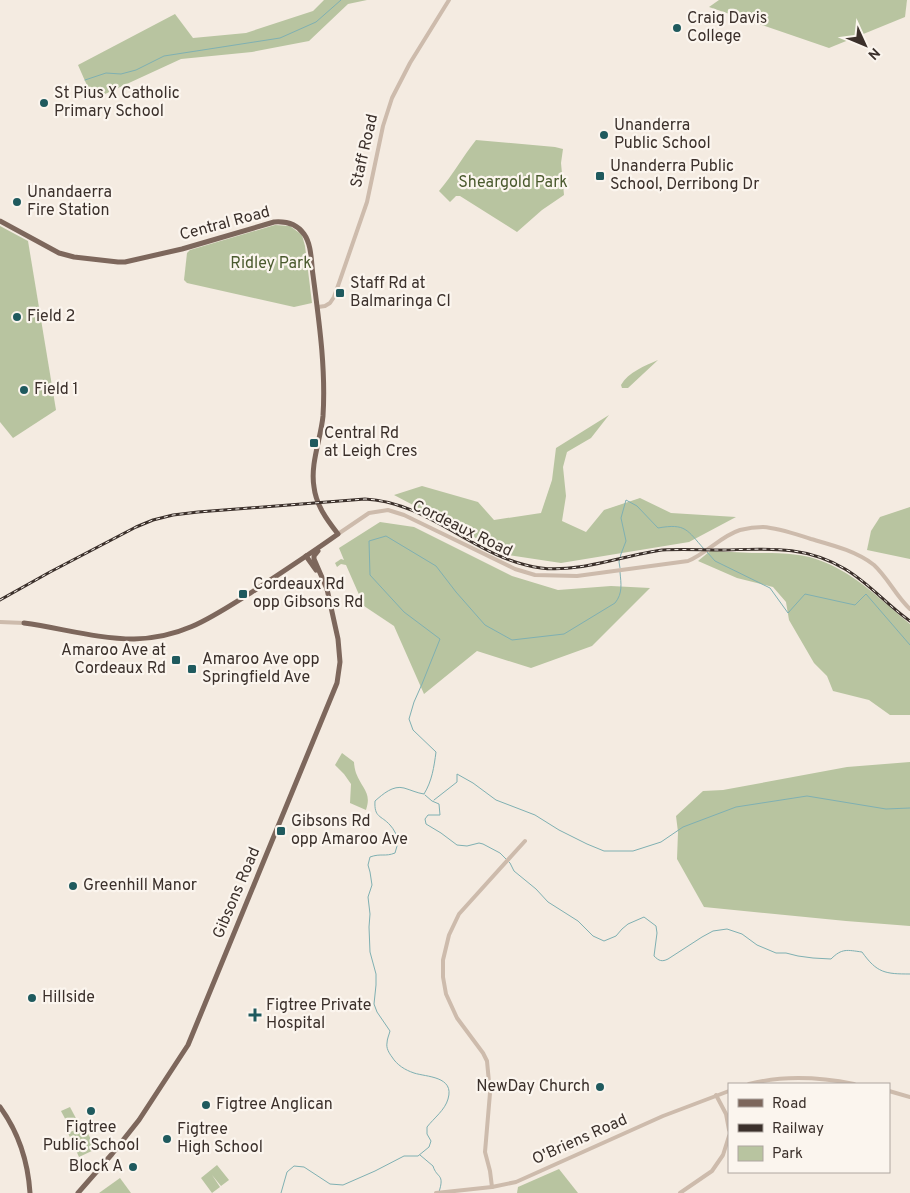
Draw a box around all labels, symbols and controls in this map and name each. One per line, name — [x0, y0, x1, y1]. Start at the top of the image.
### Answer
place label: Craig Davis College — [687, 9, 767, 47]
north arrow — [840, 20, 890, 70]
marker: Craig Davis College — [671, 22, 683, 34]
text: N — [864, 43, 883, 63]
place label: St Pius X Catholic Primary School — [54, 84, 180, 122]
marker: St Pius X Catholic Primary School — [38, 97, 50, 109]
street label: Staff Road — [347, 112, 383, 190]
place label: Unanderra Public School — [614, 116, 711, 154]
marker: Unanderra Public School — [598, 129, 610, 141]
place label: Unanderra Public School, Derribong Dr — [610, 157, 759, 195]
marker: Unanderra Public School, Derribong Dr — [594, 170, 606, 182]
park label: Sheargold Park — [458, 173, 568, 193]
place label: Unandaerra Fire Station — [27, 183, 112, 221]
marker: Unandaerra Fire Station — [11, 196, 23, 208]
street label: Central Road — [178, 202, 272, 246]
park label: Ridley Park — [230, 254, 312, 274]
place label: Staff Rd at Balmaringa Cl — [350, 274, 451, 312]
marker: Staff Rd at Balmaringa Cl — [334, 287, 346, 299]
place label: Field 2 — [27, 307, 75, 327]
marker: Field 2 — [11, 311, 23, 323]
place label: Field 1 — [34, 380, 79, 400]
marker: Field 1 — [18, 384, 30, 396]
place label: Central Rd at Leigh Cres — [324, 424, 418, 462]
marker: Central Rd at Leigh Cres — [308, 437, 320, 449]
street label: Cordeaux Road — [409, 496, 515, 562]
place label: Cordeaux Rd opp Gibsons Rd — [253, 575, 363, 613]
marker: Cordeaux Rd opp Gibsons Rd — [237, 588, 249, 600]
place label: Amaroo Ave at Cordeaux Rd — [61, 641, 166, 679]
place label: Amaroo Ave opp Springfield Ave — [202, 650, 320, 688]
marker: Amaroo Ave at Cordeaux Rd — [170, 654, 182, 666]
marker: Amaroo Ave opp Springfield Ave — [186, 663, 198, 675]
place label: Gibsons Rd opp Amaroo Ave — [291, 812, 408, 850]
marker: Gibsons Rd opp Amaroo Ave — [275, 825, 287, 837]
street label: Gibsons Road — [209, 844, 265, 942]
place label: Greenhill Manor — [83, 876, 197, 896]
marker: Greenhill Manor — [67, 880, 79, 892]
place label: Hillside — [42, 988, 95, 1008]
marker: Hillside — [26, 992, 38, 1004]
place label: Figtree Private Hospital — [266, 996, 371, 1034]
marker: Figtree Private Hospital — [248, 1008, 262, 1022]
place label: NewDay Church — [476, 1077, 590, 1097]
marker: NewDay Church — [594, 1081, 606, 1093]
legend — [728, 1083, 890, 1173]
place label: Figtree Anglican — [216, 1095, 333, 1115]
text: Road — [772, 1095, 807, 1114]
marker: Figtree Anglican — [200, 1099, 212, 1111]
marker: Figtree Public School — [85, 1105, 97, 1117]
street label: O'Briens Road — [529, 1110, 631, 1170]
place label: Figtree Public School — [43, 1118, 139, 1156]
place label: Figtree High School — [177, 1120, 263, 1158]
text: Railway — [772, 1120, 824, 1139]
marker: Figtree High School — [161, 1133, 173, 1145]
text: Park — [772, 1145, 803, 1164]
place label: Block A — [69, 1157, 123, 1177]
marker: Block A — [127, 1161, 139, 1173]

